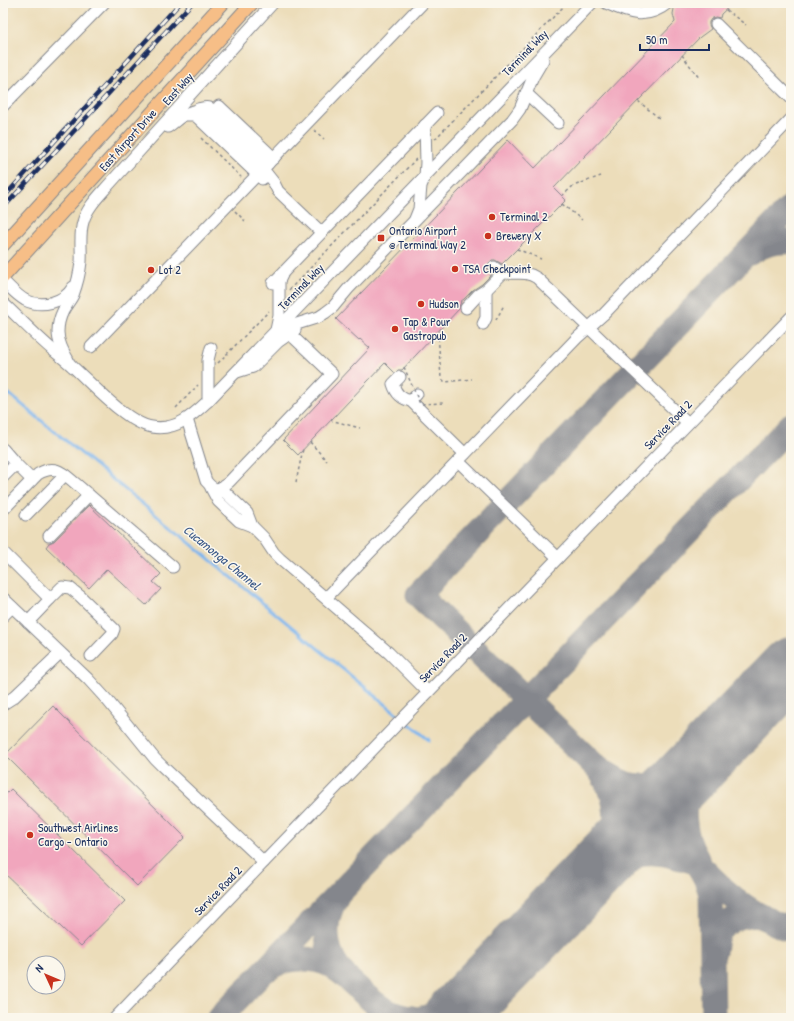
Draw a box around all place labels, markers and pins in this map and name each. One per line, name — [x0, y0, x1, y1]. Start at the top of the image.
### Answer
place label: Terminal 2 — [500, 208, 548, 225]
marker: Terminal 2 — [487, 212, 497, 222]
place label: Ontario Airport @ Terminal Way 2 — [389, 222, 466, 253]
place label: Brewery X — [496, 227, 541, 244]
marker: Brewery X — [483, 231, 493, 241]
marker: Ontario Airport @ Terminal Way 2 — [376, 233, 386, 243]
place label: TSA Checkpoint — [463, 260, 532, 277]
place label: Lot 2 — [159, 261, 181, 278]
marker: TSA Checkpoint — [450, 264, 460, 274]
marker: Lot 2 — [146, 265, 156, 275]
place label: Hudson — [429, 295, 459, 312]
marker: Hudson — [416, 299, 426, 309]
place label: Tap & Pour Gastropub — [403, 313, 451, 344]
marker: Tap & Pour Gastropub — [390, 324, 400, 334]
place label: Southwest Airlines Cargo - Ontario — [38, 819, 118, 850]
marker: Southwest Airlines Cargo - Ontario — [25, 830, 35, 840]

